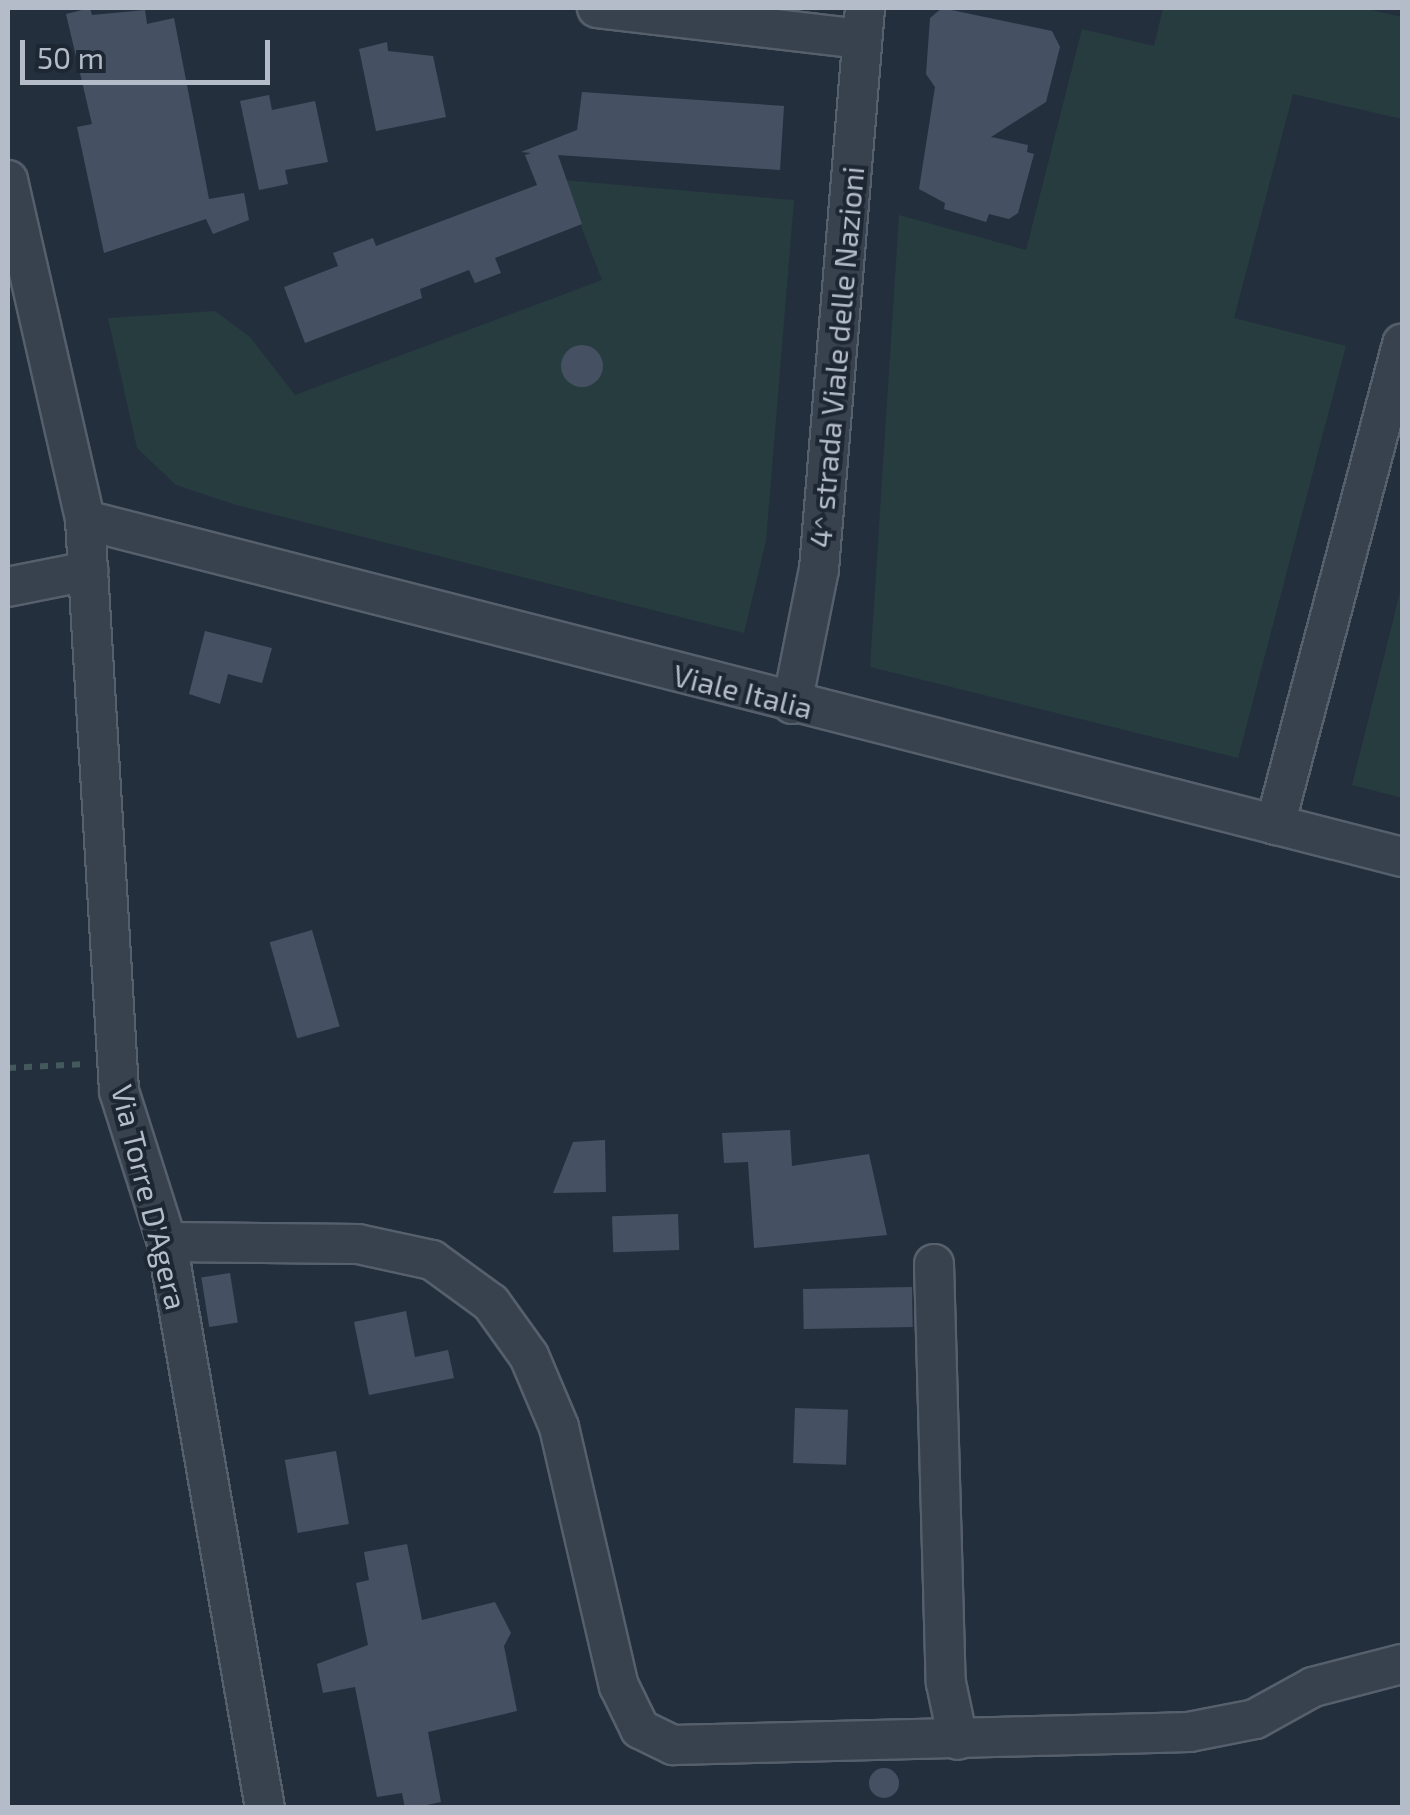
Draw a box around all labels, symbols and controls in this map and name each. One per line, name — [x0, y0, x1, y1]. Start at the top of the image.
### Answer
scale bar — [25, 20, 275, 82]
text: 50 m — [37, 39, 104, 75]
street label: 4^ strada Viale delle Nazioni — [801, 164, 871, 550]
street label: Viale Italia — [670, 656, 816, 726]
street label: Via Torre D'Agera — [105, 1080, 195, 1314]

